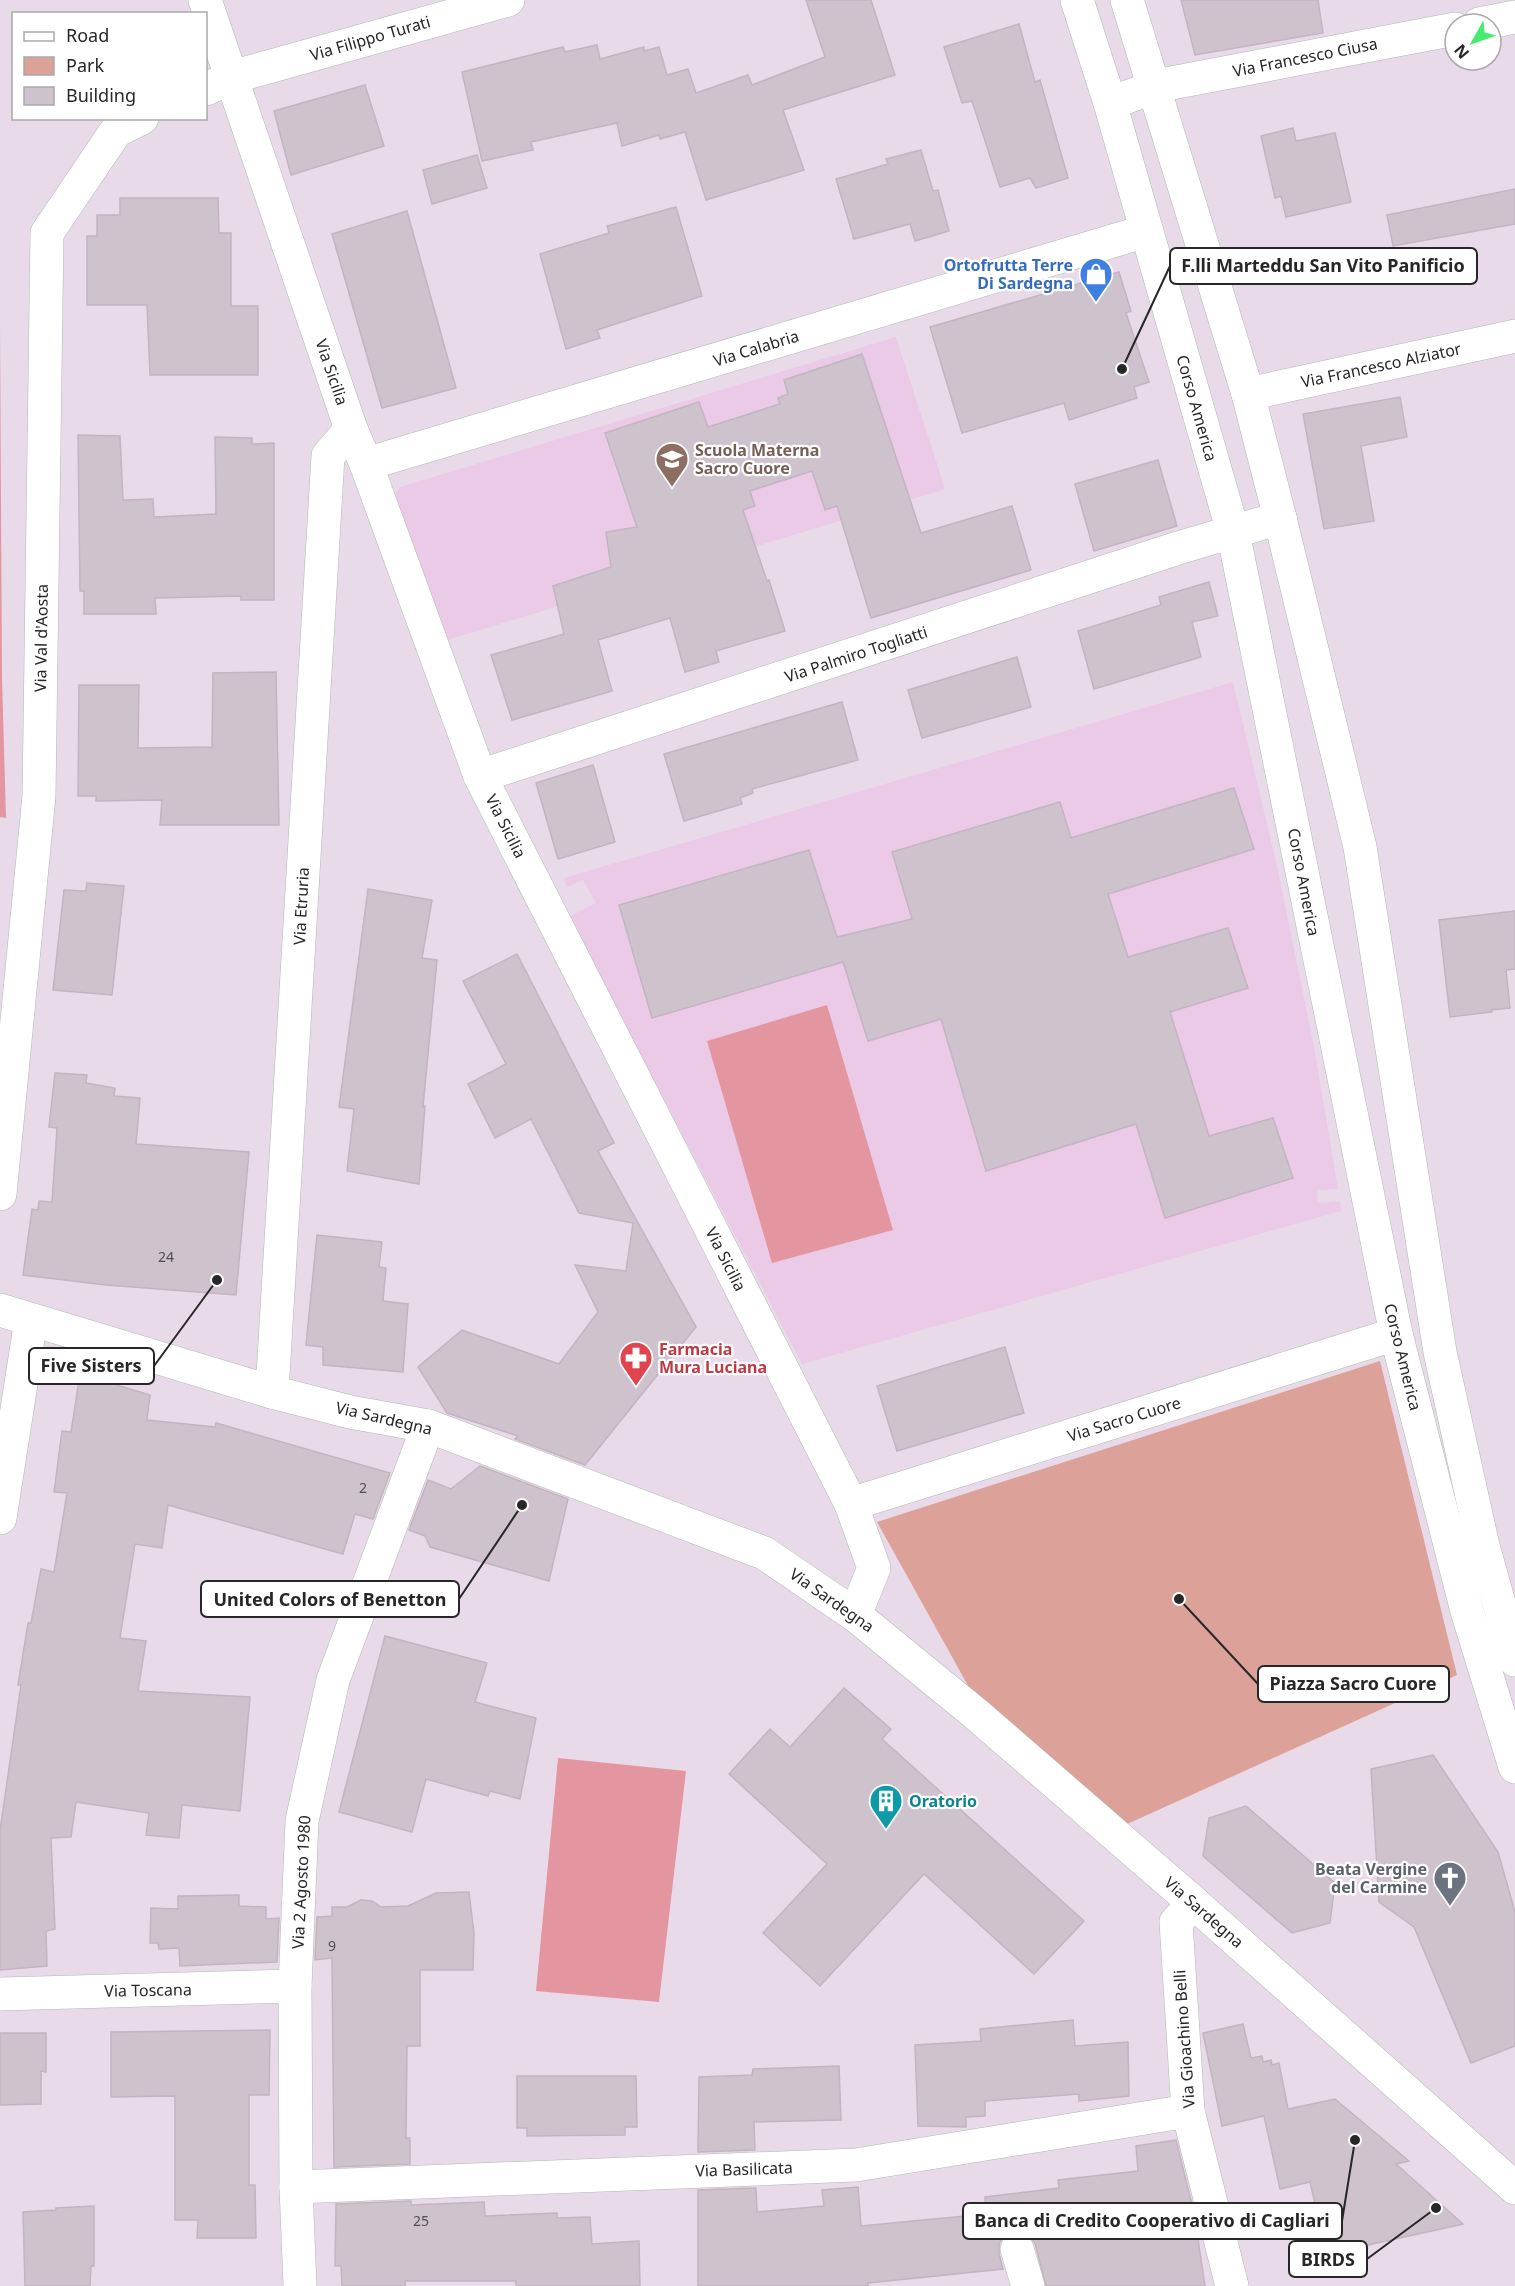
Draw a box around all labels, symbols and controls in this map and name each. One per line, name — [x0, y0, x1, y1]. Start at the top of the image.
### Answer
street label: Via Filippo Turati — [307, 10, 433, 66]
legend — [12, 12, 207, 120]
north arrow — [1443, 12, 1503, 72]
text: Road — [66, 23, 109, 47]
street label: Via Francesco Ciusa — [1231, 32, 1379, 82]
text: N — [1449, 40, 1474, 64]
text: Park — [66, 53, 104, 77]
text: Building — [66, 83, 136, 107]
callout: F.lli Marteddu San Vito Panificio — [1170, 248, 1477, 284]
text: F.lli Marteddu San Vito Panificio — [1181, 253, 1465, 277]
place label: Ortofrutta Terre Di Sardegna — [944, 254, 1073, 294]
shop icon: Ortofrutta Terre Di Sardegna — [1078, 256, 1114, 303]
street label: Via Calabria — [710, 325, 802, 371]
street label: Via Sicilia — [310, 336, 354, 408]
street label: Via Francesco Alziator — [1299, 337, 1464, 393]
street label: Corso America — [1171, 352, 1223, 464]
place label: Scuola Materna Sacro Cuore — [695, 439, 819, 479]
school or university icon: Scuola Materna Sacro Cuore — [654, 441, 690, 488]
street label: Via Val d'Aosta — [29, 584, 53, 692]
street label: Via Palmiro Togliatti — [782, 621, 930, 687]
street label: Via Sicilia — [481, 790, 531, 862]
street label: Corso America — [1283, 826, 1325, 938]
street label: Via Etruria — [288, 867, 314, 945]
street label: Via Sicilia — [701, 1223, 751, 1295]
house number: 24 — [158, 1247, 174, 1266]
street label: Corso America — [1379, 1301, 1427, 1413]
place label: Farmacia Mura Luciana — [659, 1338, 767, 1378]
pharmacy icon: Farmacia Mura Luciana — [618, 1340, 654, 1387]
callout: Five Sisters — [29, 1348, 154, 1384]
text: Five Sisters — [41, 1353, 141, 1377]
street label: Via Sacro Cuore — [1065, 1391, 1183, 1447]
street label: Via Sardegna — [334, 1396, 434, 1440]
house number: 2 — [359, 1478, 367, 1497]
street label: Via Sardegna — [785, 1563, 879, 1637]
callout: United Colors of Benetton — [201, 1581, 459, 1617]
text: United Colors of Benetton — [213, 1587, 447, 1611]
callout: Piazza Sacro Cuore — [1258, 1666, 1449, 1702]
text: Piazza Sacro Cuore — [1269, 1671, 1437, 1695]
building icon: Oratorio — [868, 1783, 904, 1830]
place label: Oratorio — [909, 1790, 977, 1812]
street label: Via 2 Agosto 1980 — [287, 1815, 315, 1949]
place label: Beata Vergine del Carmine — [1315, 1858, 1427, 1898]
church icon: Beata Vergine del Carmine — [1432, 1860, 1468, 1907]
street label: Via Sardegna — [1160, 1871, 1248, 1953]
house number: 9 — [328, 1936, 336, 1955]
street label: Via Gioachino Belli — [1168, 1969, 1200, 2109]
street label: Via Toscana — [104, 1978, 192, 2002]
street label: Via Basilicata — [695, 2156, 793, 2182]
callout: Banca di Credito Cooperativo di Cagliari — [963, 2203, 1342, 2239]
text: Banca di Credito Cooperativo di Cagliari — [974, 2208, 1330, 2232]
house number: 25 — [413, 2211, 429, 2230]
callout: BIRDS — [1289, 2241, 1367, 2277]
text: BIRDS — [1301, 2247, 1355, 2271]

